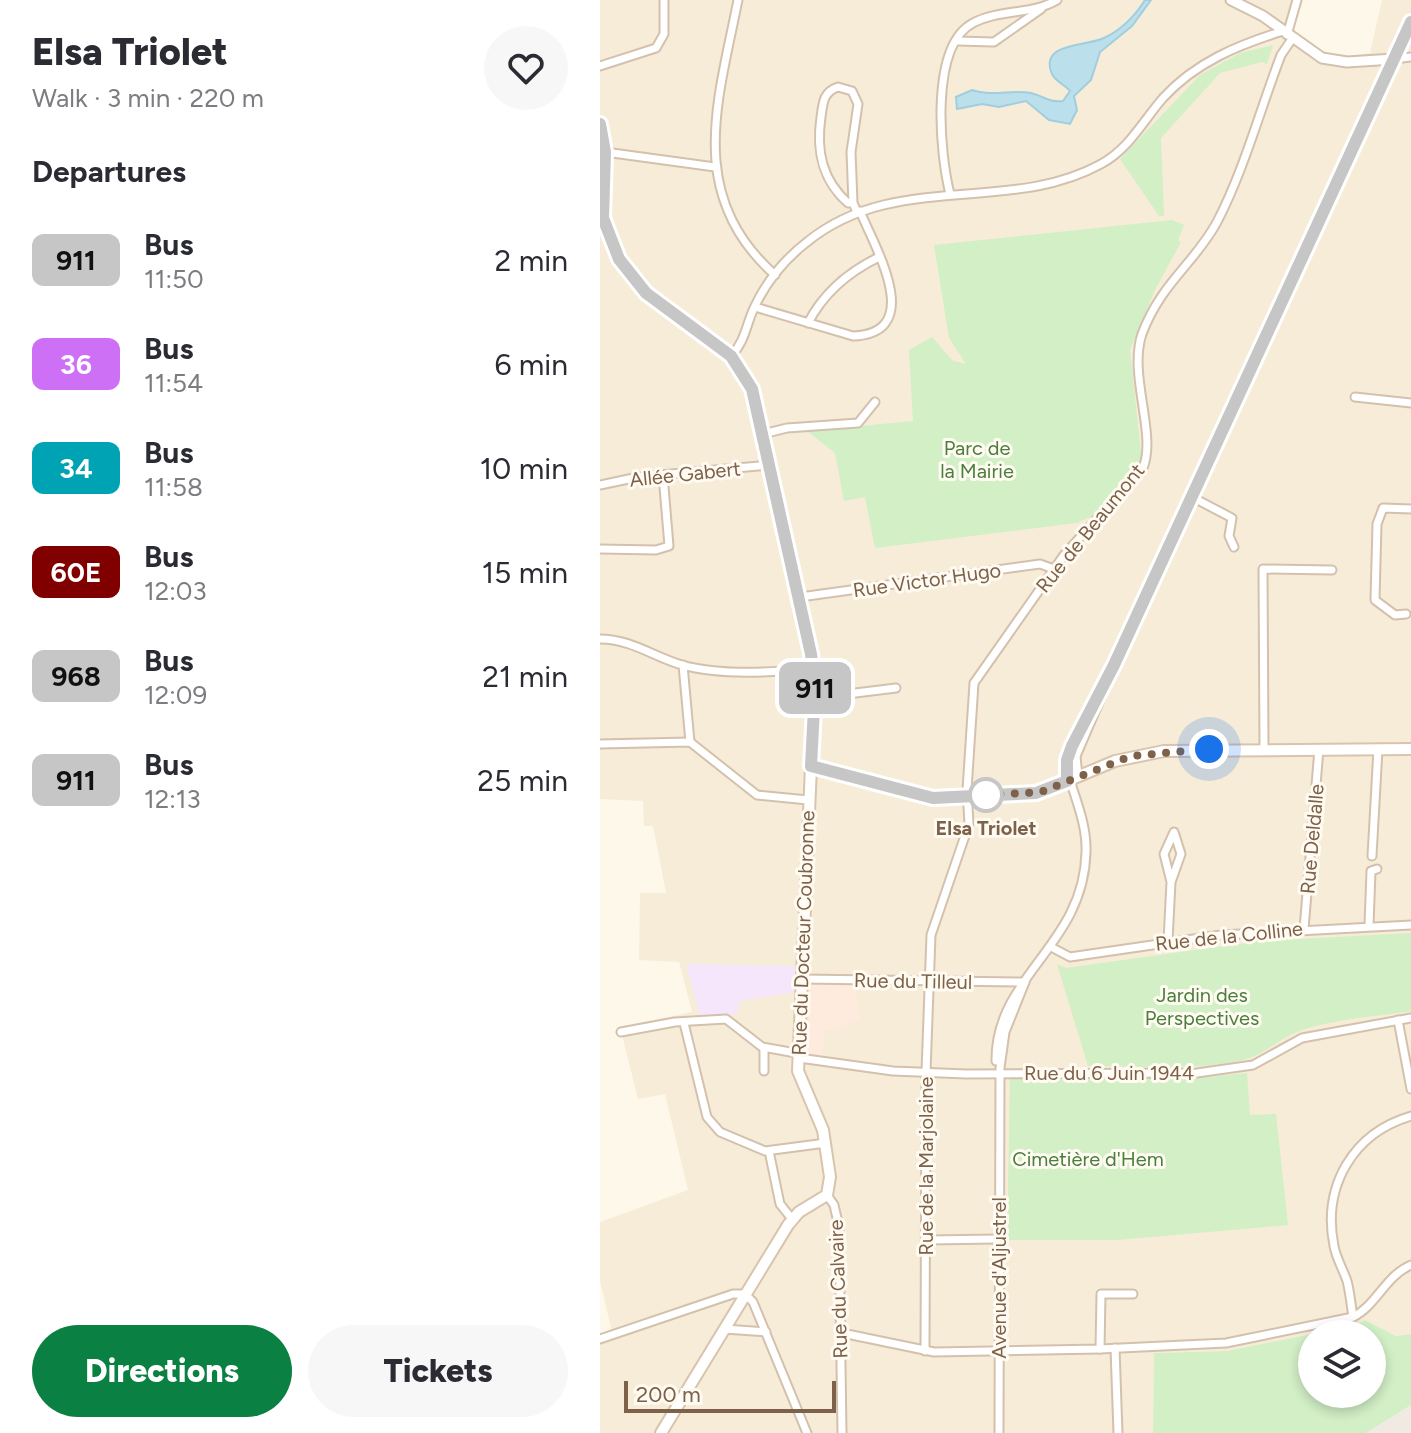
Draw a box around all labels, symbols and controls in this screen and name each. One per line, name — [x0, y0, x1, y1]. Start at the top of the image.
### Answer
button: heart — [484, 26, 568, 110]
text: Elsa Triolet — [32, 29, 228, 75]
text: Walk · 3 min · 220 m — [32, 82, 264, 114]
text: Departures — [32, 153, 186, 190]
text: Bus — [144, 226, 193, 263]
text: 2 min — [495, 242, 568, 279]
text: 911 — [56, 243, 96, 277]
text: 11:50 — [144, 263, 204, 295]
text: Bus — [144, 330, 193, 367]
text: 6 min — [494, 346, 568, 383]
text: 36 — [60, 347, 92, 381]
text: 11:54 — [144, 367, 203, 399]
text: Bus — [144, 434, 193, 471]
park label: Parc de la Mairie — [940, 436, 1014, 483]
text: 10 min — [480, 450, 568, 487]
text: 34 — [59, 451, 93, 485]
street label: Allée Gabert — [628, 456, 742, 492]
street label: Rue de Beaumont — [1031, 459, 1149, 597]
text: 11:58 — [144, 471, 203, 503]
text: Bus — [144, 538, 193, 575]
text: 15 min — [482, 554, 568, 591]
text: 60E — [51, 555, 101, 589]
street label: Rue Victor Hugo — [851, 558, 1003, 602]
text: 12:03 — [144, 575, 207, 607]
text: Bus — [144, 642, 193, 679]
text: 21 min — [482, 658, 568, 695]
text: 968 — [51, 659, 101, 693]
line badge: 911 — [769, 662, 861, 714]
text: 911 — [795, 671, 835, 705]
text: 12:09 — [144, 679, 207, 711]
your location — [1189, 729, 1229, 769]
text: Bus — [144, 746, 193, 783]
text: 25 min — [477, 762, 568, 799]
text: 911 — [56, 763, 96, 797]
marker: Elsa Triolet — [969, 778, 1003, 812]
text: 12:13 — [144, 783, 201, 815]
street label: Rue Deldalle — [1295, 783, 1329, 895]
street label: Rue du Docteur Coubronne — [787, 810, 819, 1056]
place label: Elsa Triolet — [936, 816, 1036, 840]
street label: Rue de la Colline — [1154, 916, 1304, 956]
street label: Rue du Tilleul — [854, 968, 972, 994]
park label: Jardin des Perspectives — [1145, 983, 1259, 1030]
street label: Rue du 6 Juin 1944 — [1024, 1061, 1194, 1085]
street label: Rue de la Marjolaine — [914, 1077, 938, 1255]
park label: Cimetière d'Hem — [1012, 1147, 1164, 1171]
street label: Avenue d'Aljustrel — [987, 1197, 1011, 1359]
street label: Rue du Calvaire — [824, 1219, 852, 1359]
map controls — [1298, 1320, 1386, 1408]
button: layers — [1298, 1320, 1386, 1408]
button: Directions — [32, 1325, 292, 1417]
button: Tickets — [308, 1325, 568, 1417]
scale bar — [624, 1377, 836, 1413]
text: 200 m — [636, 1381, 701, 1408]

